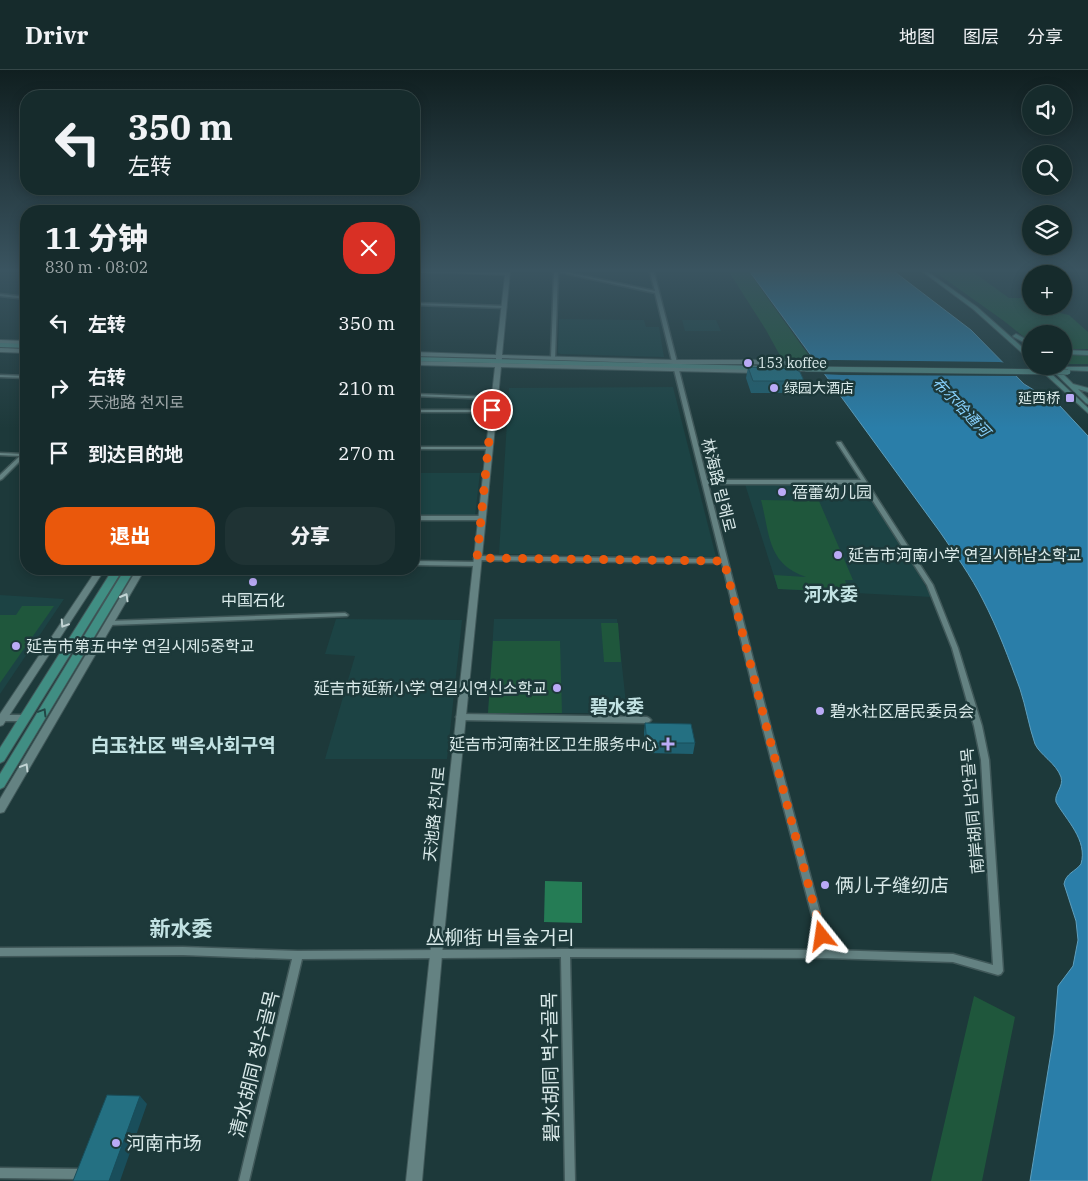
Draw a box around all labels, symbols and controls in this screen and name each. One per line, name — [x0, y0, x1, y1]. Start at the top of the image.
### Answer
text: Drivr — [25, 19, 88, 51]
text: 地图 — [899, 25, 935, 48]
text: 图层 — [963, 25, 999, 48]
text: 分享 — [1027, 25, 1063, 48]
map controls — [1022, 85, 1072, 375]
button: sound — [1022, 85, 1072, 135]
text: 350 m — [128, 104, 233, 150]
icon: left — [45, 110, 110, 175]
button: search — [1022, 145, 1072, 195]
text: 左转 — [128, 151, 172, 180]
button: layers — [1022, 205, 1072, 255]
text: 11 分钟 — [45, 218, 148, 257]
button: close — [343, 222, 395, 274]
text: 830 m · 08:02 — [45, 257, 148, 277]
button: + — [1022, 265, 1072, 315]
icon: left — [45, 309, 73, 337]
text: 350 m — [338, 311, 395, 335]
text: 左转 — [88, 312, 126, 336]
button: − — [1022, 325, 1072, 375]
place label: 153 koffee — [758, 354, 827, 372]
marker: 153 koffee — [742, 357, 754, 369]
text: 右转 — [88, 365, 126, 389]
water label: 布尔哈通河 — [928, 373, 996, 442]
icon: right — [45, 374, 73, 402]
text: 210 m — [338, 376, 395, 400]
place label: 绿园大酒店 — [784, 379, 854, 397]
marker: 绿园大酒店 — [768, 382, 780, 394]
pin — [471, 389, 513, 431]
place label: 延西桥 — [1018, 389, 1060, 407]
text: 天池路 천지로 — [88, 392, 184, 412]
marker: 延西桥 — [1064, 392, 1076, 404]
icon: arrive — [478, 396, 506, 424]
street label: 林海路 림해로 — [698, 436, 740, 534]
icon: arrive — [45, 439, 73, 467]
text: 270 m — [338, 441, 395, 465]
text: 到达目的地 — [88, 442, 183, 466]
place label: 蓓蕾幼儿园 — [792, 482, 872, 502]
marker: 蓓蕾幼儿园 — [776, 486, 788, 498]
button: 退出 — [45, 507, 215, 565]
button: 分享 — [225, 507, 395, 565]
place label: 延吉市河南小学 연길시하남소학교 — [848, 545, 1081, 565]
marker: 延吉市河南小学 연길시하남소학교 — [832, 549, 844, 561]
marker: 中国石化 — [247, 576, 259, 588]
district label: 河水委 — [804, 583, 858, 606]
place label: 中国石化 — [221, 590, 285, 610]
one-way arrow — [118, 593, 128, 602]
one-way arrow — [61, 618, 70, 628]
place label: 延吉市第五中学 연길시제5중학교 — [26, 636, 254, 656]
marker: 延吉市第五中学 연길시제5중학교 — [10, 640, 22, 652]
place label: 延吉市延新小学 연길시연신소학교 — [314, 678, 547, 698]
marker: 延吉市延新小学 연길시연신소학교 — [551, 682, 563, 694]
district label: 碧水委 — [590, 695, 644, 718]
place label: 碧水社区居民委员会 — [830, 701, 974, 721]
marker: 碧水社区居民委员会 — [814, 705, 826, 717]
one-way arrow — [37, 709, 47, 718]
district label: 白玉社区 백옥사회구역 — [90, 733, 276, 757]
place label: 延吉市河南社区卫生服务中心 — [449, 734, 657, 754]
marker: 延吉市河南社区卫生服务中心 — [661, 737, 675, 751]
street label: 南岸胡同 남안골목 — [956, 747, 987, 875]
one-way arrow — [18, 763, 28, 772]
street label: 天池路 천지로 — [419, 765, 449, 863]
place label: 俩儿子缝纫店 — [835, 873, 949, 897]
marker: 俩儿子缝纫店 — [819, 879, 831, 891]
position arrow — [795, 909, 847, 961]
district label: 新水委 — [150, 914, 213, 942]
street label: 丛柳街 버들숲거리 — [426, 925, 574, 949]
street label: 清水胡同 청수골목 — [224, 988, 284, 1140]
street label: 碧水胡同 벽수골목 — [537, 992, 563, 1142]
place label: 河南市场 — [126, 1131, 202, 1155]
marker: 河南市场 — [110, 1137, 122, 1149]

